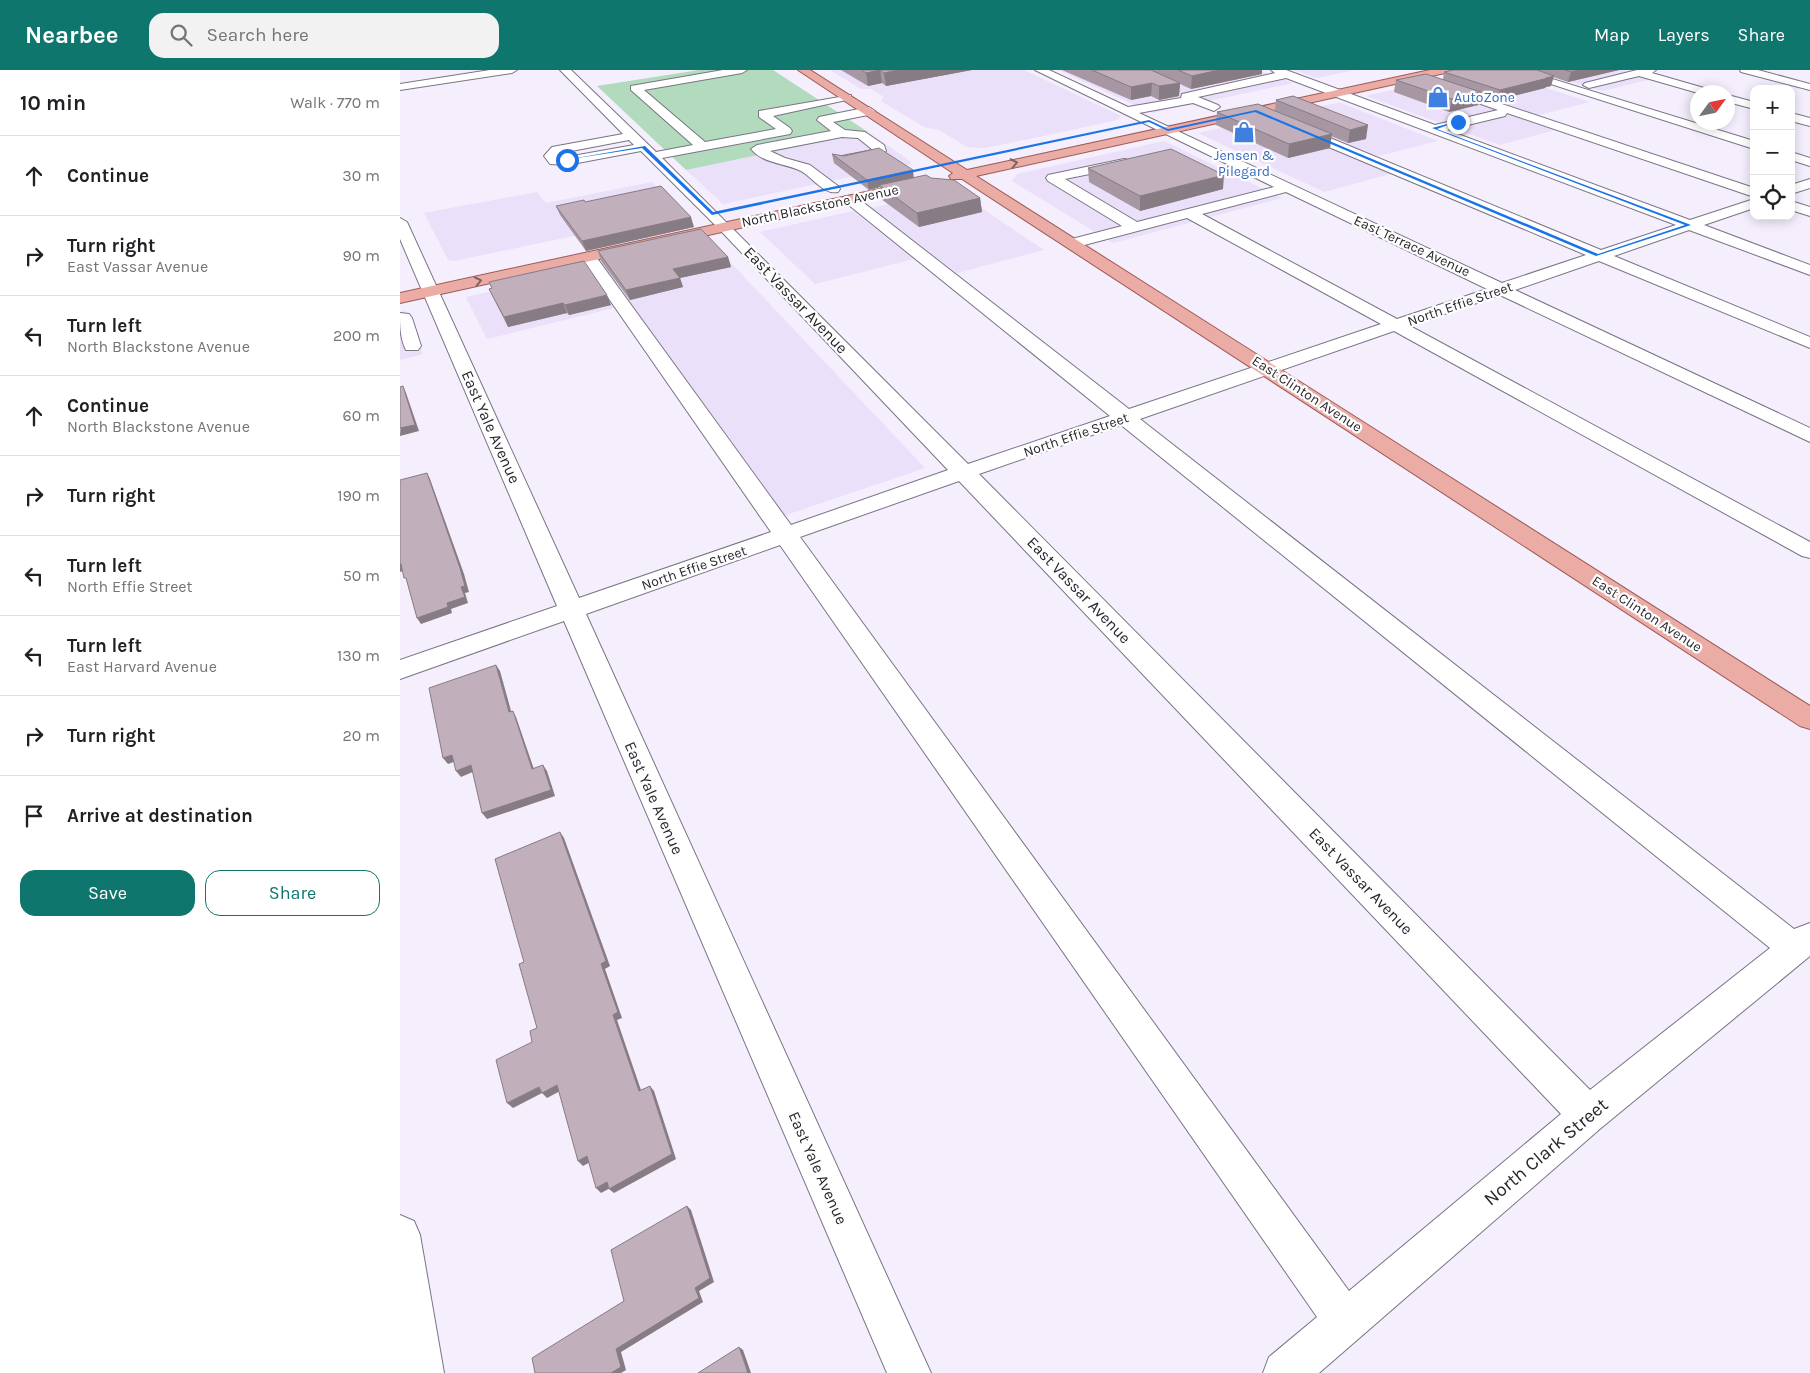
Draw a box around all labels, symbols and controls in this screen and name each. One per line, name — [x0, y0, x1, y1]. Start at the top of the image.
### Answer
search box — [149, 13, 499, 58]
text: Nearbee — [25, 21, 119, 49]
icon: search — [167, 21, 195, 49]
text: Search here — [207, 24, 309, 46]
text: Map — [1594, 24, 1630, 46]
text: Layers — [1658, 24, 1710, 46]
text: Share — [1738, 24, 1785, 46]
shop icon: AutoZone — [1425, 84, 1451, 110]
north arrow — [1690, 85, 1735, 130]
map controls — [1750, 85, 1795, 220]
button: + — [1750, 85, 1795, 130]
place label: AutoZone — [1454, 89, 1515, 106]
text: 10 min — [20, 91, 86, 115]
text: Walk · 770 m — [290, 93, 380, 112]
route end — [1447, 111, 1470, 134]
shop icon: Jensen & Pilegard — [1231, 119, 1257, 145]
button: − — [1750, 130, 1795, 175]
place label: Jensen & Pilegard — [1214, 147, 1274, 180]
route start — [556, 149, 579, 172]
one-way arrow — [1010, 159, 1019, 169]
icon: ahead — [20, 162, 48, 190]
text: Continue — [67, 165, 149, 187]
text: 30 m — [342, 166, 380, 185]
button: locate — [1750, 175, 1795, 220]
street label: North Blackstone Avenue — [740, 181, 900, 231]
street label: East Terrace Avenue — [1351, 212, 1473, 280]
text: Turn right — [67, 235, 156, 257]
icon: right — [20, 242, 48, 270]
street label: East Vassar Avenue — [740, 243, 852, 357]
text: 90 m — [342, 246, 380, 265]
text: East Vassar Avenue — [67, 257, 208, 276]
one-way arrow — [474, 276, 483, 287]
street label: North Effie Street — [1405, 278, 1515, 330]
text: Turn left — [67, 315, 142, 337]
icon: left — [20, 322, 48, 350]
text: 200 m — [333, 326, 380, 345]
text: North Blackstone Avenue — [67, 337, 250, 356]
street label: East Clinton Avenue — [1249, 352, 1365, 436]
street label: East Yale Avenue — [458, 368, 524, 486]
text: Continue — [67, 395, 149, 417]
icon: ahead — [20, 402, 48, 430]
text: 60 m — [343, 406, 380, 425]
street label: North Effie Street — [1021, 409, 1131, 461]
text: North Blackstone Avenue — [67, 417, 250, 436]
icon: right — [20, 482, 48, 510]
text: Turn right — [67, 485, 156, 507]
text: 190 m — [337, 486, 380, 505]
street label: East Vassar Avenue — [1023, 533, 1135, 647]
street label: North Effie Street — [639, 542, 749, 594]
text: Turn left — [67, 555, 142, 577]
icon: left — [20, 562, 48, 590]
text: 50 m — [343, 566, 380, 585]
street label: East Clinton Avenue — [1589, 572, 1705, 656]
text: North Effie Street — [67, 577, 193, 596]
text: Turn left — [67, 635, 142, 657]
icon: left — [20, 642, 48, 670]
text: 130 m — [337, 646, 380, 665]
text: East Harvard Avenue — [67, 657, 217, 676]
icon: right — [20, 722, 48, 750]
text: Turn right — [67, 725, 156, 747]
text: 20 m — [342, 726, 380, 745]
street label: East Yale Avenue — [621, 739, 687, 857]
icon: arrive — [20, 802, 48, 830]
text: Arrive at destination — [67, 805, 253, 827]
street label: East Vassar Avenue — [1305, 824, 1417, 938]
button: Save — [20, 870, 195, 916]
button: Share — [205, 870, 380, 916]
street label: North Clark Street — [1480, 1094, 1612, 1210]
street label: East Yale Avenue — [785, 1109, 851, 1227]

